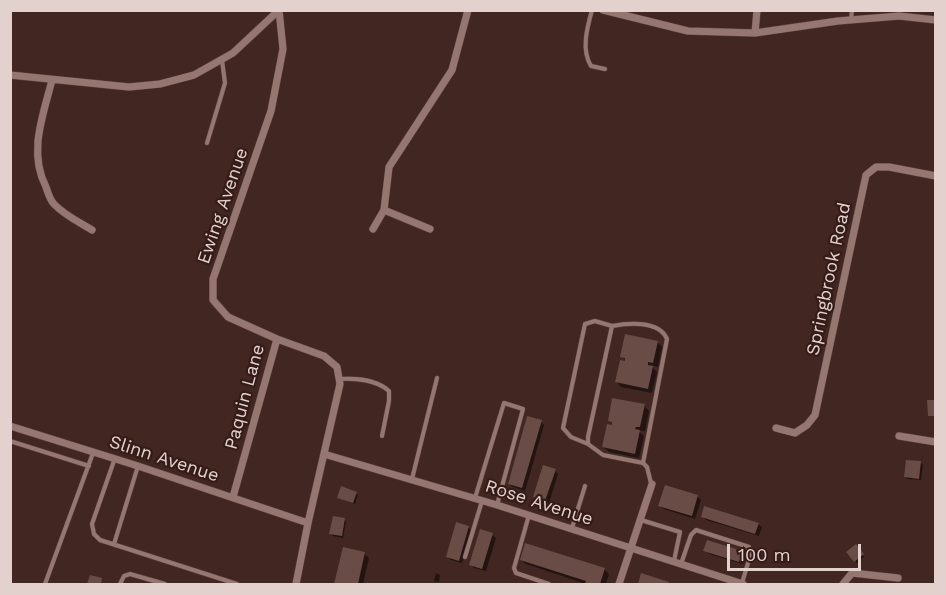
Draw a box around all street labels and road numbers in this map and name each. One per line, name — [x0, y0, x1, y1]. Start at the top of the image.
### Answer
street label: Ewing Avenue — [193, 145, 253, 267]
street label: Springbrook Road — [802, 201, 856, 357]
street label: Paquin Lane — [221, 342, 269, 452]
street label: Slinn Avenue — [106, 431, 222, 487]
street label: Rose Avenue — [482, 475, 596, 531]

